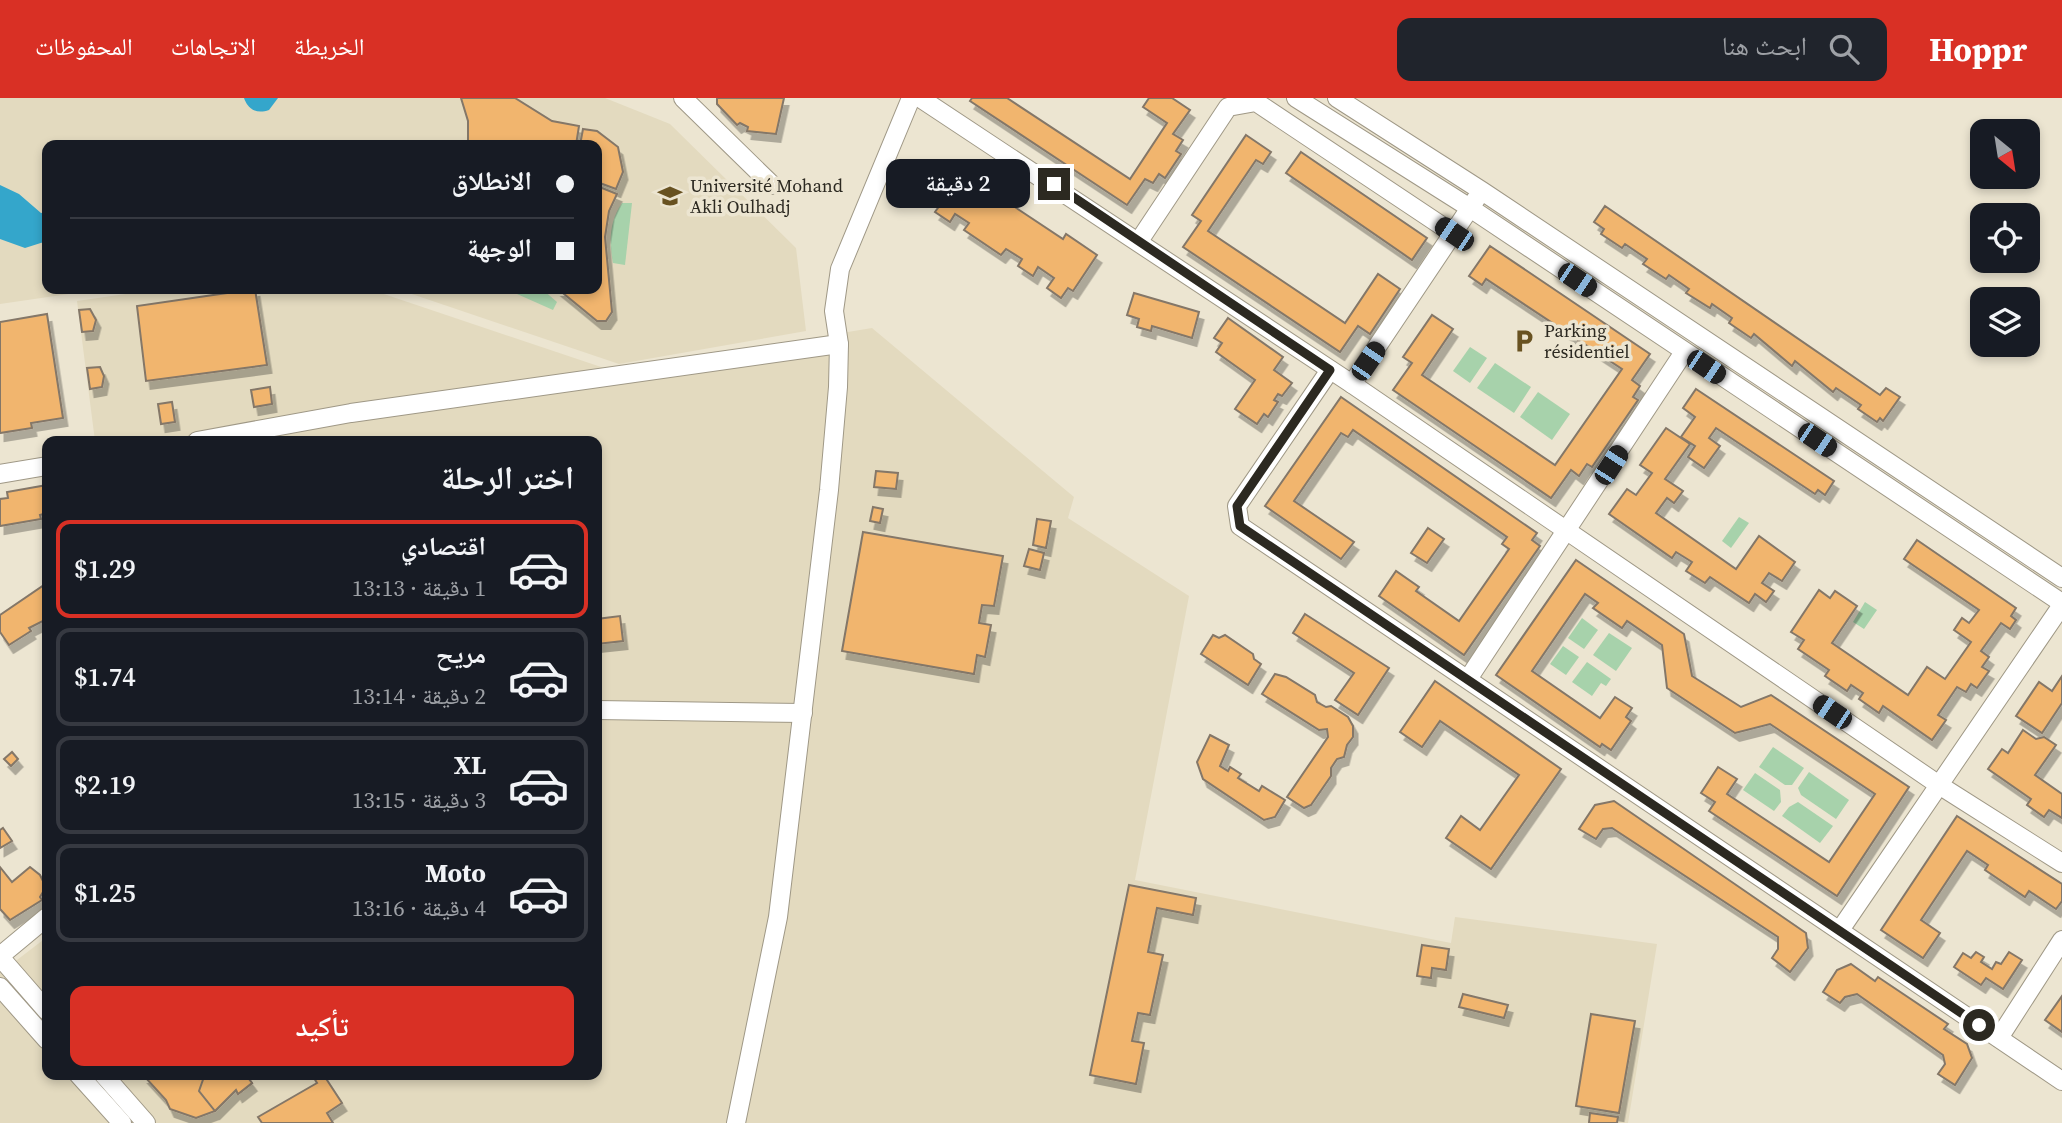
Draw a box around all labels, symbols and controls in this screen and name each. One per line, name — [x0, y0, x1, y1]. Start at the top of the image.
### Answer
search box — [1397, 18, 1887, 81]
text: Hoppr — [1929, 27, 2027, 72]
text: ابحث هنا — [1722, 28, 1807, 64]
text: المحفوظات — [35, 30, 133, 63]
text: الاتجاهات — [171, 30, 256, 63]
text: الخريطة — [294, 30, 365, 63]
icon: search — [1825, 30, 1863, 68]
north arrow — [1970, 119, 2040, 189]
map controls — [1970, 119, 2040, 357]
callout: 2 دقيقة — [886, 160, 1030, 208]
text: الانطلاق — [452, 163, 532, 199]
text: 2 دقيقة — [926, 167, 990, 199]
route end — [1038, 168, 1070, 200]
place label: Université Mohand Akli Oulhadj — [690, 173, 843, 219]
school or university icon: Université Mohand Akli Oulhadj — [656, 182, 684, 210]
button: locate — [1970, 203, 2040, 273]
car — [1431, 214, 1478, 254]
text: الوجهة — [467, 230, 532, 266]
car — [1554, 260, 1601, 300]
button: layers — [1970, 287, 2040, 357]
place label: Parking résidentiel — [1544, 318, 1630, 364]
parking icon: Parking résidentiel — [1510, 327, 1538, 355]
car — [1348, 338, 1389, 384]
car — [1683, 347, 1730, 387]
car — [1794, 420, 1841, 460]
car — [1591, 442, 1632, 488]
text: اختر الرحلة — [441, 456, 574, 500]
text: اقتصادي — [401, 528, 486, 564]
icon: car — [507, 538, 570, 601]
text: $1.29 — [74, 551, 136, 587]
text: 1 دقيقة · 13:13 — [352, 572, 486, 604]
text: مريح — [436, 636, 486, 672]
icon: car — [507, 646, 570, 709]
text: $1.74 — [74, 659, 136, 695]
text: 2 دقيقة · 13:14 — [352, 680, 486, 712]
car — [1809, 692, 1856, 732]
text: XL — [454, 747, 486, 783]
icon: car — [507, 754, 570, 817]
text: $2.19 — [74, 767, 136, 803]
text: 3 دقيقة · 13:15 — [352, 784, 486, 816]
text: Moto — [425, 855, 486, 891]
icon: car — [507, 862, 570, 925]
text: $1.25 — [74, 875, 136, 911]
text: 4 دقيقة · 13:16 — [352, 892, 486, 924]
button: تأكيد — [70, 986, 574, 1066]
route start — [1963, 1009, 1995, 1041]

